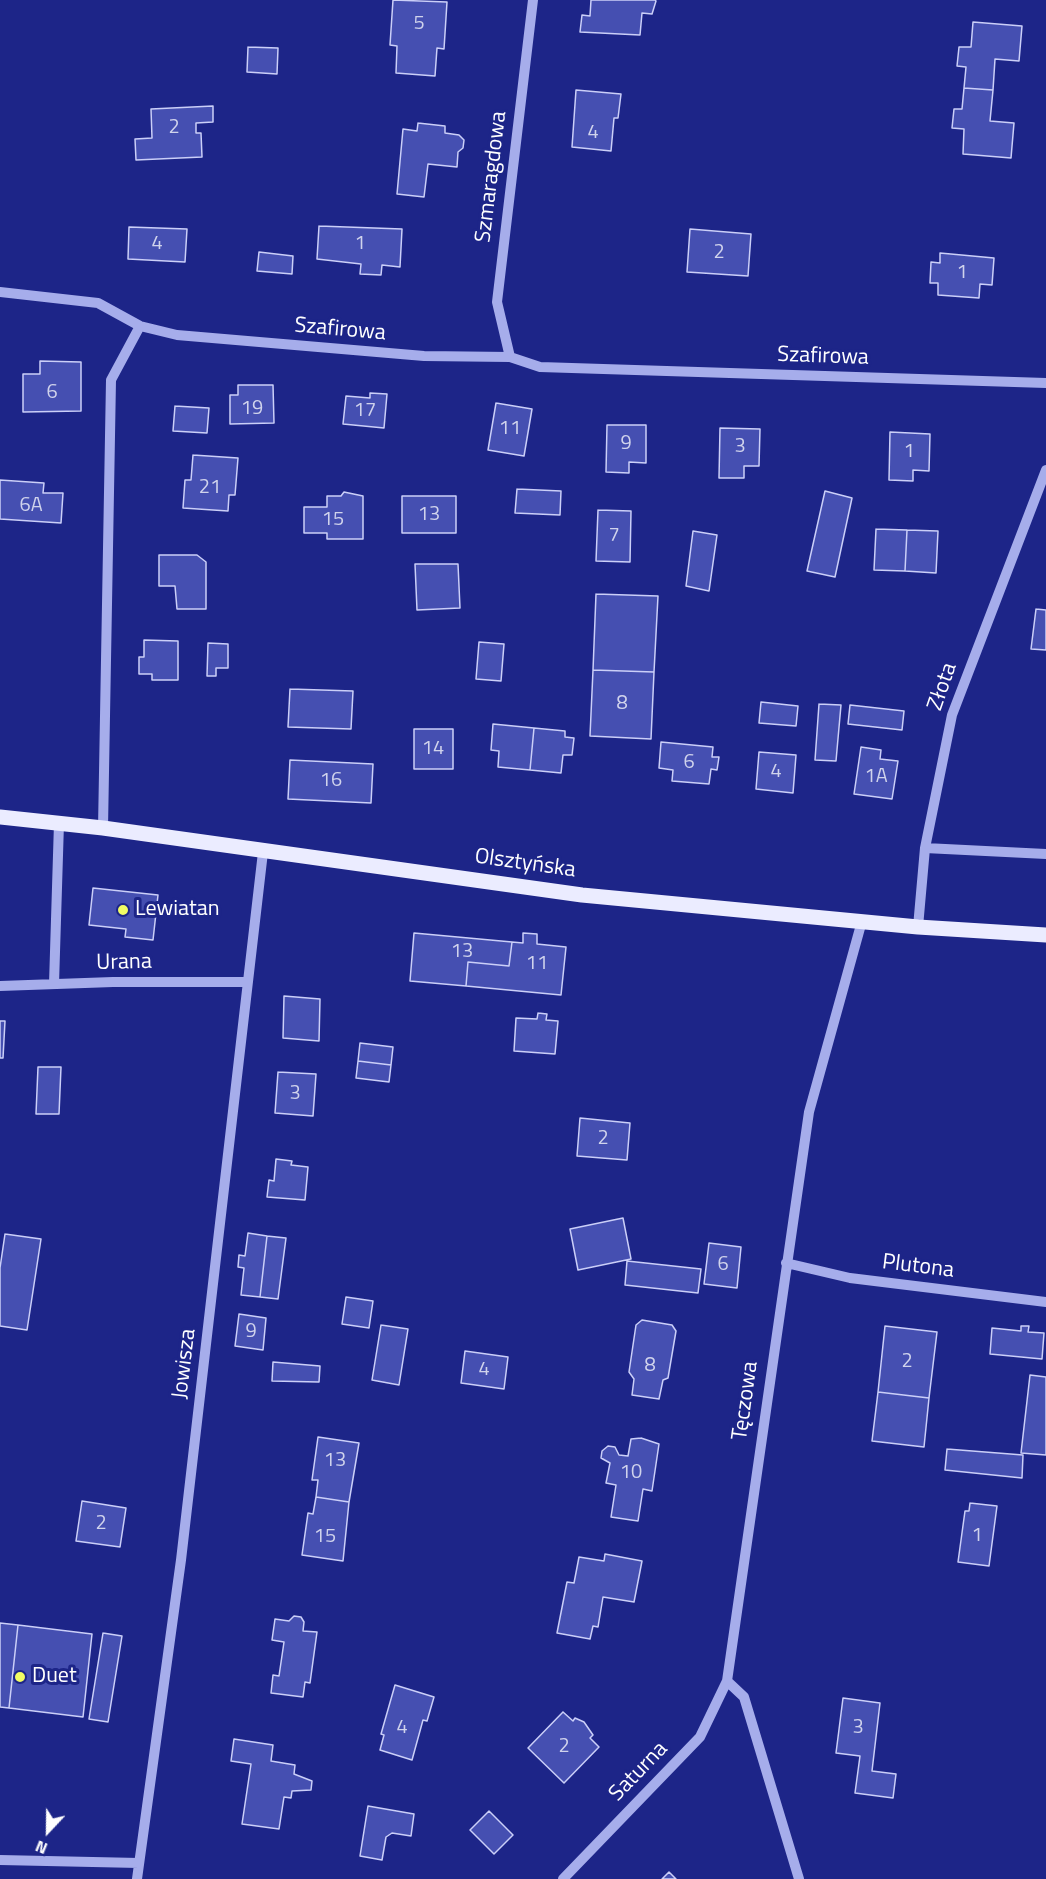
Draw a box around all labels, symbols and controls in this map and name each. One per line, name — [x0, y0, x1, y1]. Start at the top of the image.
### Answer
house number: 5 — [413, 12, 425, 36]
street label: Szmaragdowa — [471, 110, 513, 244]
house number: 2 — [168, 116, 180, 140]
house number: 4 — [587, 121, 599, 145]
house number: 4 — [151, 232, 163, 256]
house number: 1 — [354, 232, 366, 256]
house number: 2 — [713, 241, 725, 265]
house number: 1 — [956, 261, 968, 285]
street label: Szafirowa — [293, 313, 387, 347]
street label: Szafirowa — [777, 342, 869, 372]
house number: 6 — [46, 381, 58, 405]
house number: 19 — [241, 397, 263, 421]
house number: 17 — [354, 399, 376, 423]
house number: 11 — [499, 417, 521, 441]
house number: 9 — [620, 432, 632, 456]
house number: 3 — [734, 435, 746, 459]
house number: 1 — [903, 440, 915, 464]
house number: 21 — [199, 476, 221, 500]
house number: 6A — [19, 494, 43, 518]
house number: 13 — [418, 503, 440, 527]
house number: 15 — [322, 508, 344, 532]
house number: 7 — [608, 524, 620, 548]
street label: Złota — [923, 660, 963, 714]
house number: 8 — [616, 692, 628, 716]
house number: 14 — [422, 737, 444, 761]
house number: 6 — [683, 751, 695, 775]
house number: 4 — [770, 760, 782, 784]
house number: 1A — [864, 765, 888, 789]
house number: 16 — [320, 769, 342, 793]
street label: Olsztyńska — [473, 844, 577, 884]
place label: Lewiatan — [135, 897, 220, 923]
marker: Lewiatan — [116, 903, 130, 917]
house number: 13 — [451, 940, 473, 964]
street label: Urana — [96, 949, 152, 977]
house number: 11 — [526, 952, 548, 976]
house number: 3 — [289, 1082, 301, 1106]
house number: 2 — [597, 1127, 609, 1151]
street label: Plutona — [881, 1250, 955, 1284]
house number: 6 — [717, 1253, 729, 1277]
house number: 9 — [245, 1320, 257, 1344]
street label: Jowisza — [168, 1327, 202, 1401]
house number: 2 — [901, 1350, 913, 1374]
house number: 8 — [644, 1354, 656, 1378]
house number: 4 — [478, 1358, 490, 1382]
street label: Tęczowa — [727, 1360, 765, 1442]
house number: 13 — [324, 1449, 346, 1473]
house number: 10 — [620, 1461, 642, 1485]
house number: 2 — [95, 1512, 107, 1536]
house number: 1 — [971, 1524, 983, 1548]
house number: 15 — [314, 1525, 336, 1549]
place label: Duet — [32, 1664, 77, 1690]
marker: Duet — [13, 1670, 27, 1684]
house number: 4 — [396, 1716, 408, 1740]
house number: 3 — [852, 1716, 864, 1740]
house number: 2 — [558, 1735, 570, 1759]
street label: Saturna — [604, 1737, 674, 1807]
north arrow — [18, 1801, 78, 1861]
text: N — [32, 1834, 51, 1861]

